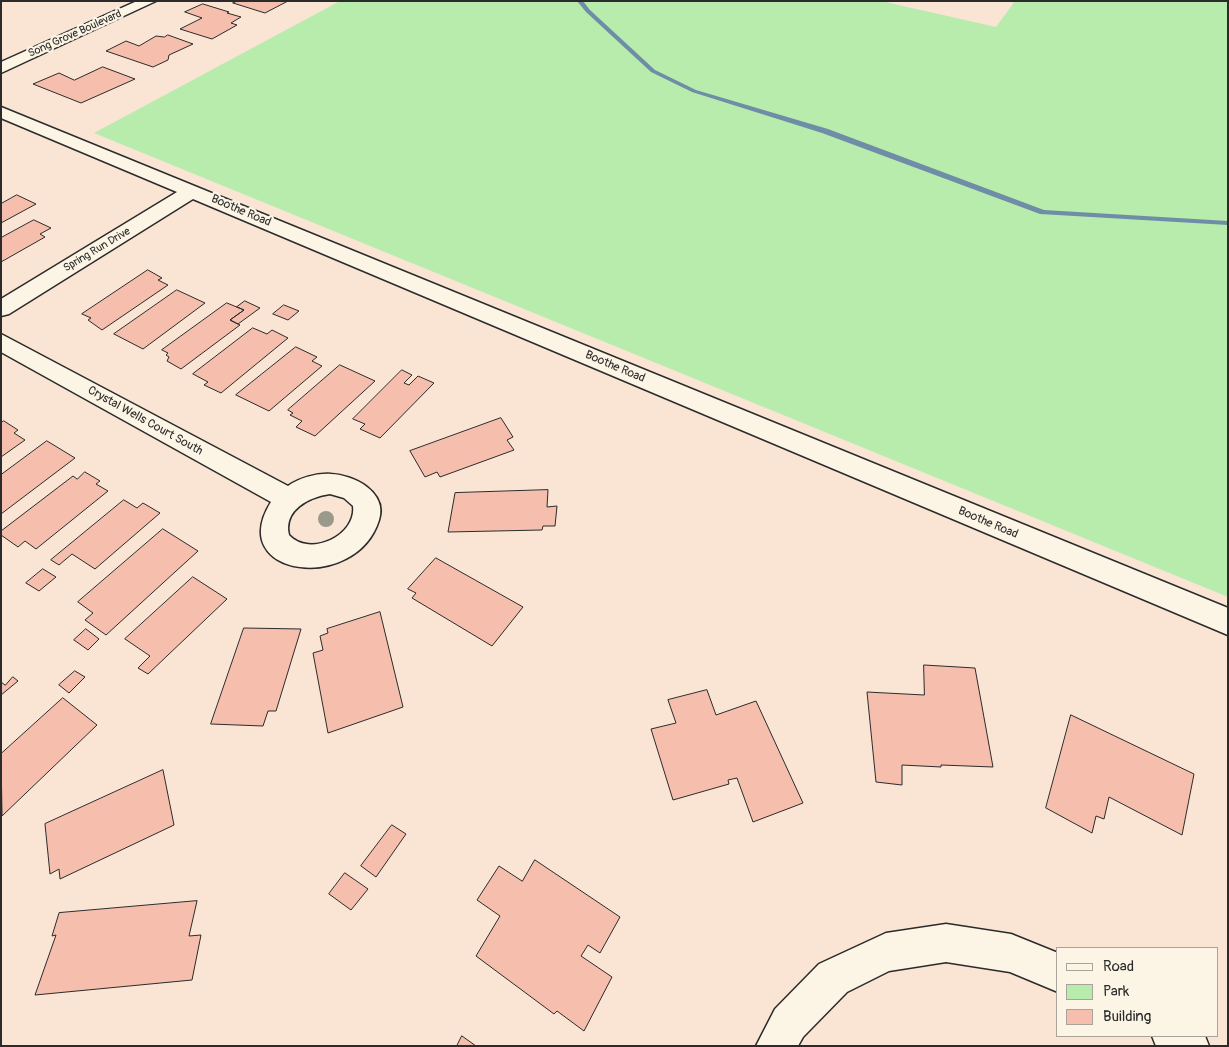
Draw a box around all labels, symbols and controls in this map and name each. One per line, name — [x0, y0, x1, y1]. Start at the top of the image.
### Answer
street label: Song Grove Boulevard — [26, 7, 124, 61]
street label: Boothe Road — [209, 192, 273, 230]
street label: Spring Run Drive — [61, 225, 133, 275]
street label: Boothe Road — [583, 348, 647, 386]
street label: Crystal Wells Court South — [85, 383, 205, 459]
street label: Boothe Road — [956, 504, 1020, 542]
legend — [1056, 947, 1219, 1037]
text: Road — [1103, 957, 1134, 976]
text: Park — [1103, 982, 1129, 1001]
text: Building — [1103, 1007, 1151, 1026]

